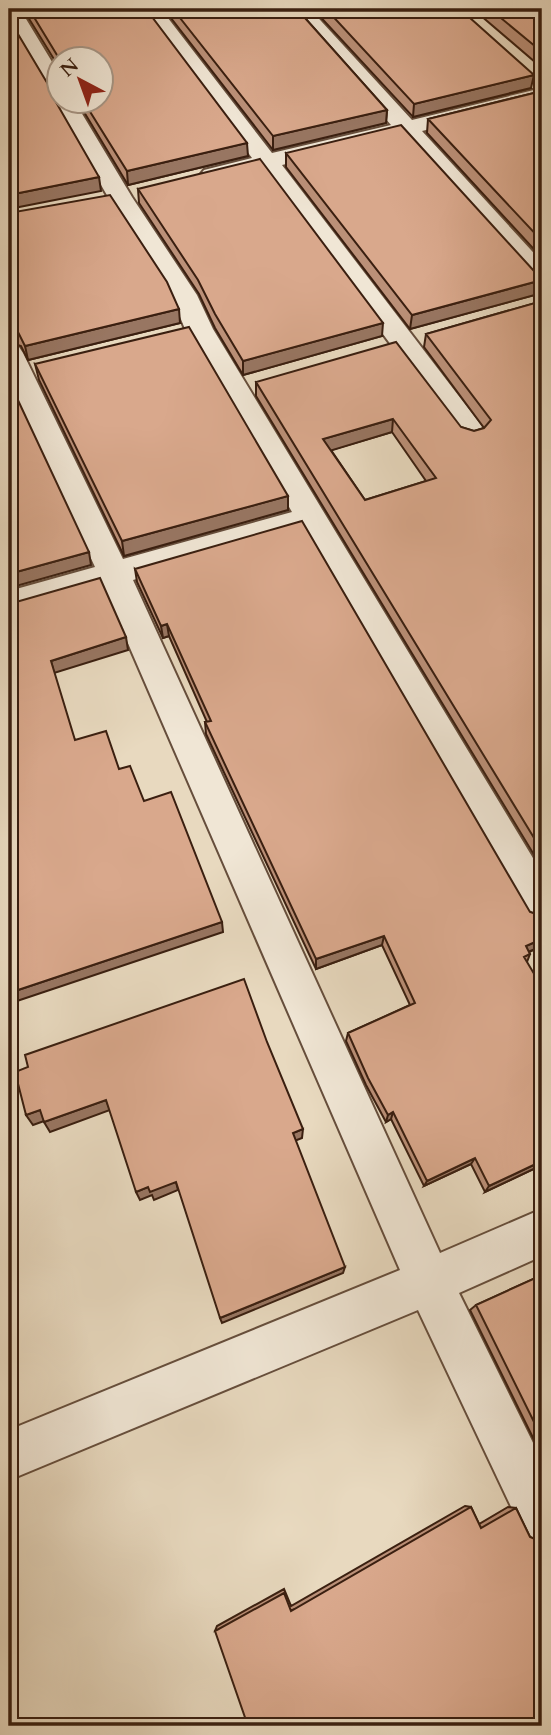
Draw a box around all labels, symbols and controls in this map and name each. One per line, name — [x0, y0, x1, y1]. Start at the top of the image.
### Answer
north arrow — [46, 46, 116, 116]
text: N — [55, 52, 85, 83]

